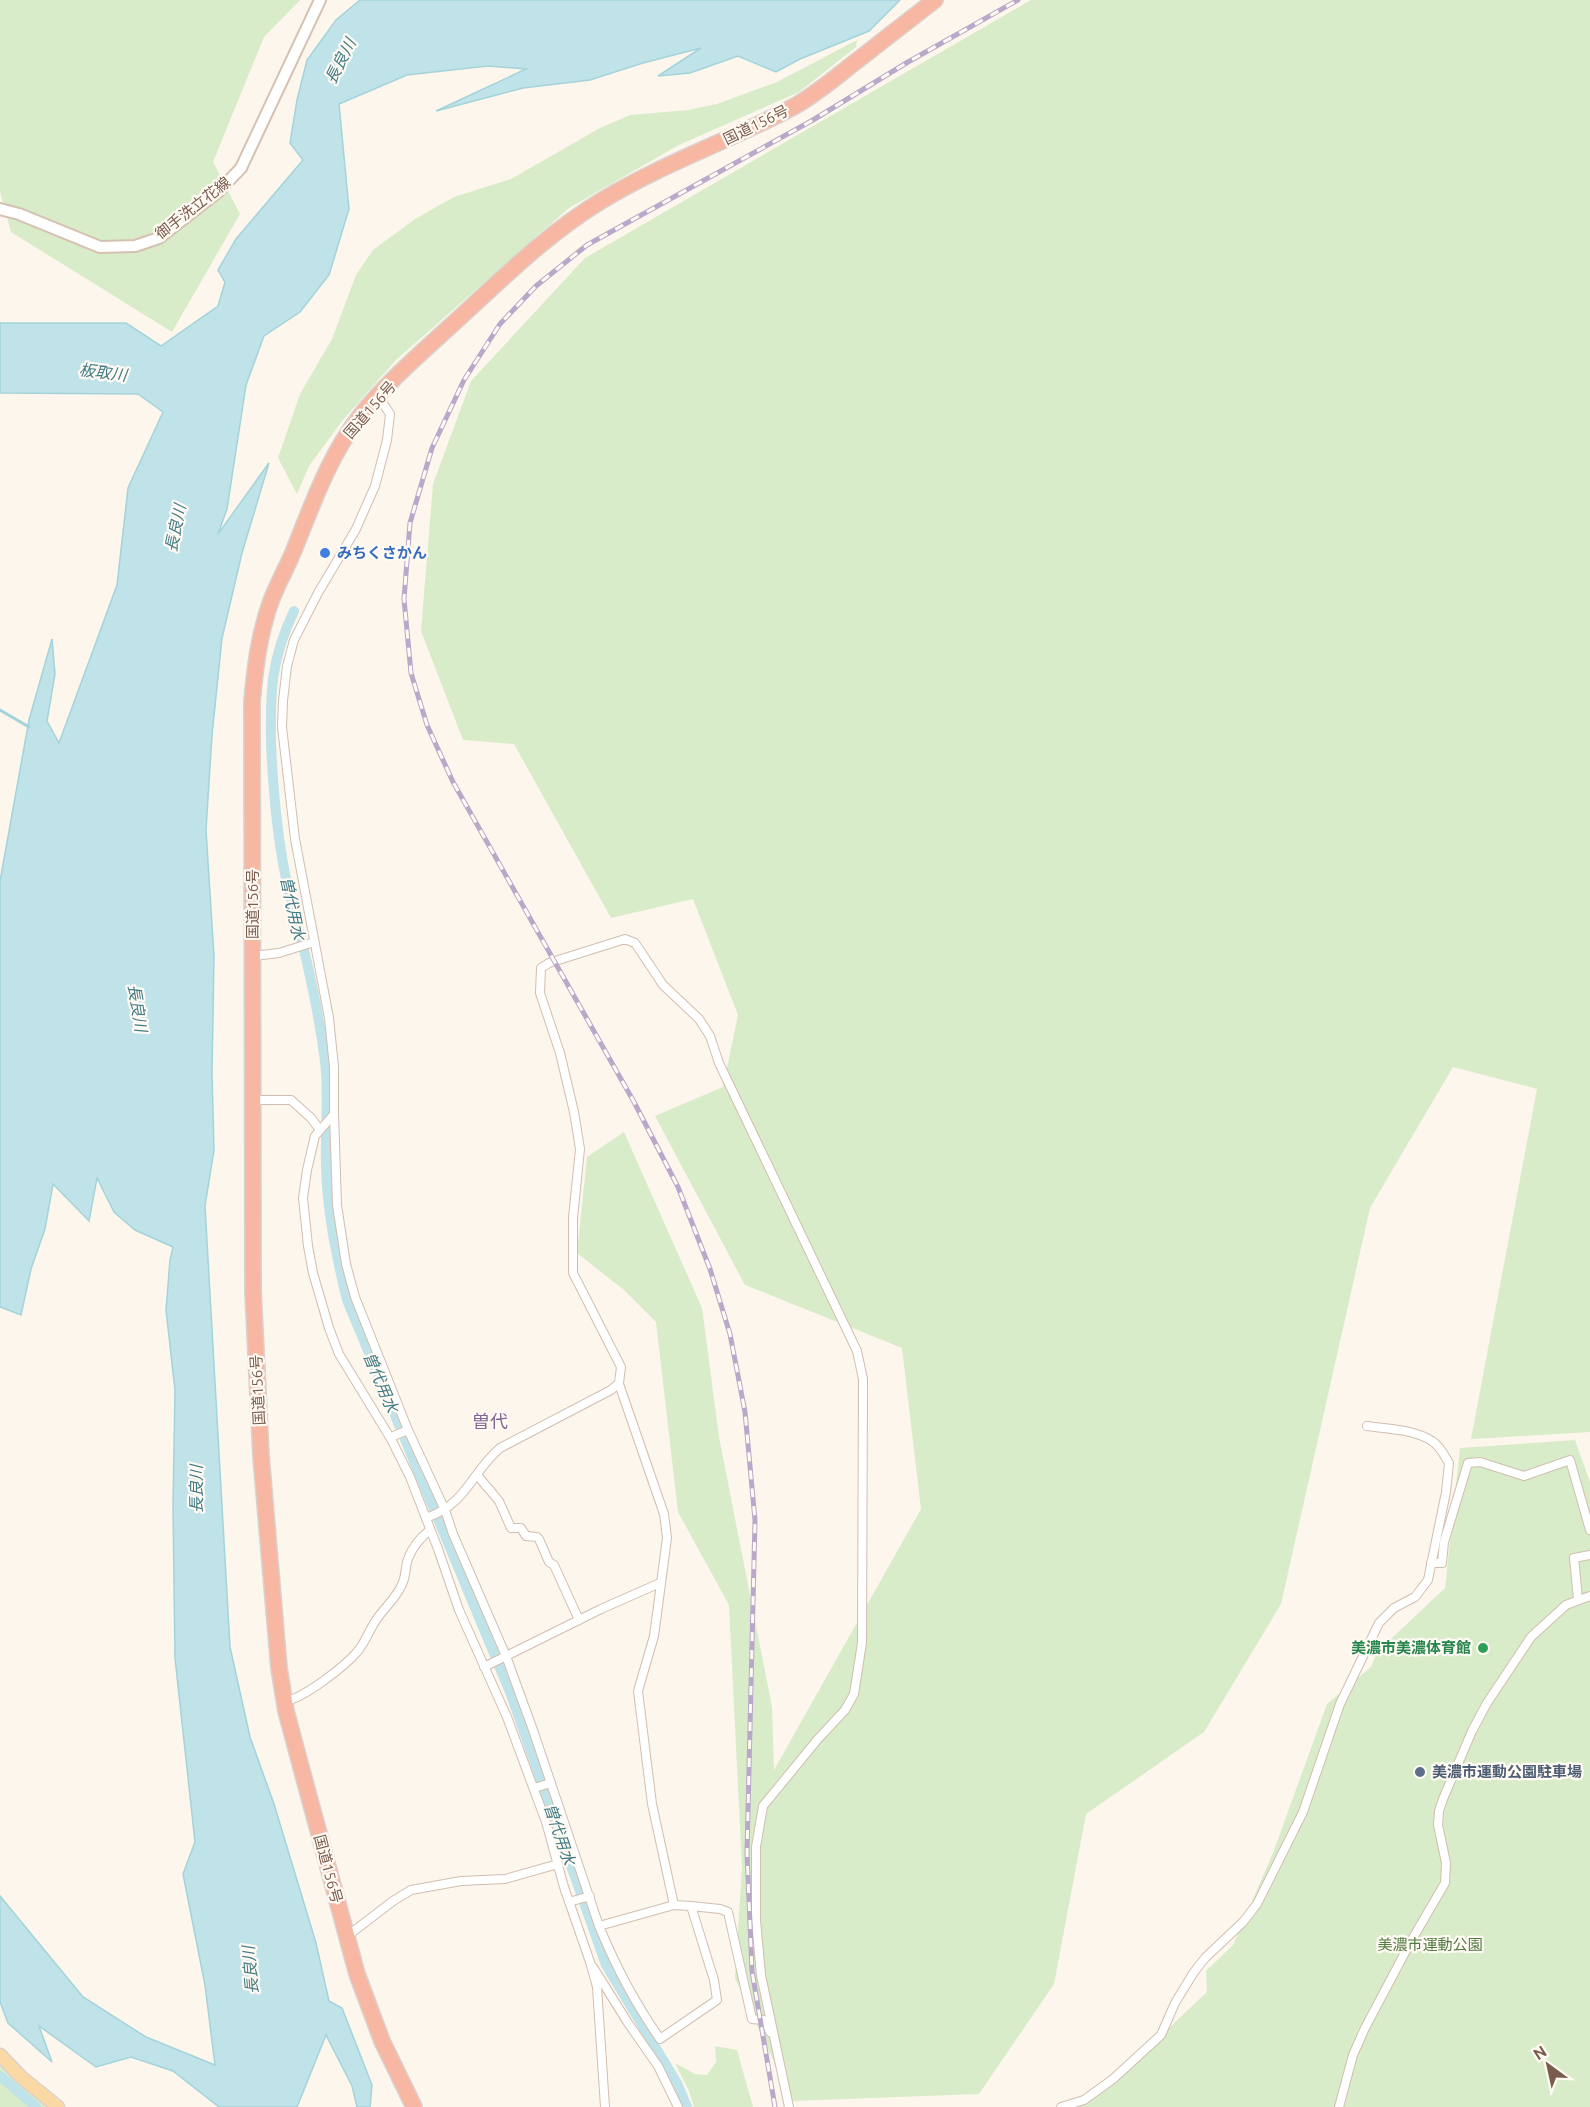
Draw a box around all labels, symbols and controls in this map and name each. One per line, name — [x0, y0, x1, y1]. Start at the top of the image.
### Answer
water label: 長良川 — [321, 34, 360, 86]
street label: 国道156号 — [720, 101, 791, 148]
street label: 御手洗立花線 — [152, 173, 233, 242]
water label: 板取川 — [78, 360, 130, 384]
street label: 国道156号 — [340, 378, 399, 442]
water label: 長良川 — [161, 501, 189, 553]
place label: みちくさかん — [337, 544, 427, 561]
marker: みちくさかん — [318, 546, 332, 560]
street label: 国道156号 — [244, 869, 261, 939]
water label: 曽代用水 — [278, 875, 309, 943]
water label: 長良川 — [125, 983, 151, 1035]
water label: 曽代用水 — [360, 1349, 403, 1417]
street label: 国道156号 — [247, 1354, 268, 1426]
district label: 曽代 — [472, 1411, 508, 1431]
water label: 長良川 — [187, 1463, 205, 1513]
place label: 美濃市美濃体育館 — [1351, 1639, 1471, 1656]
marker: 美濃市美濃体育館 — [1476, 1641, 1490, 1655]
place label: 美濃市運動公園駐車場 — [1432, 1763, 1582, 1780]
marker: 美濃市運動公園駐車場 — [1413, 1765, 1427, 1779]
water label: 曽代用水 — [541, 1801, 580, 1869]
street label: 国道156号 — [311, 1833, 346, 1905]
park label: 美濃市運動公園 — [1377, 1936, 1483, 1953]
water label: 長良川 — [239, 1943, 261, 1995]
north arrow — [1518, 2035, 1578, 2095]
text: N — [1530, 2042, 1550, 2063]

